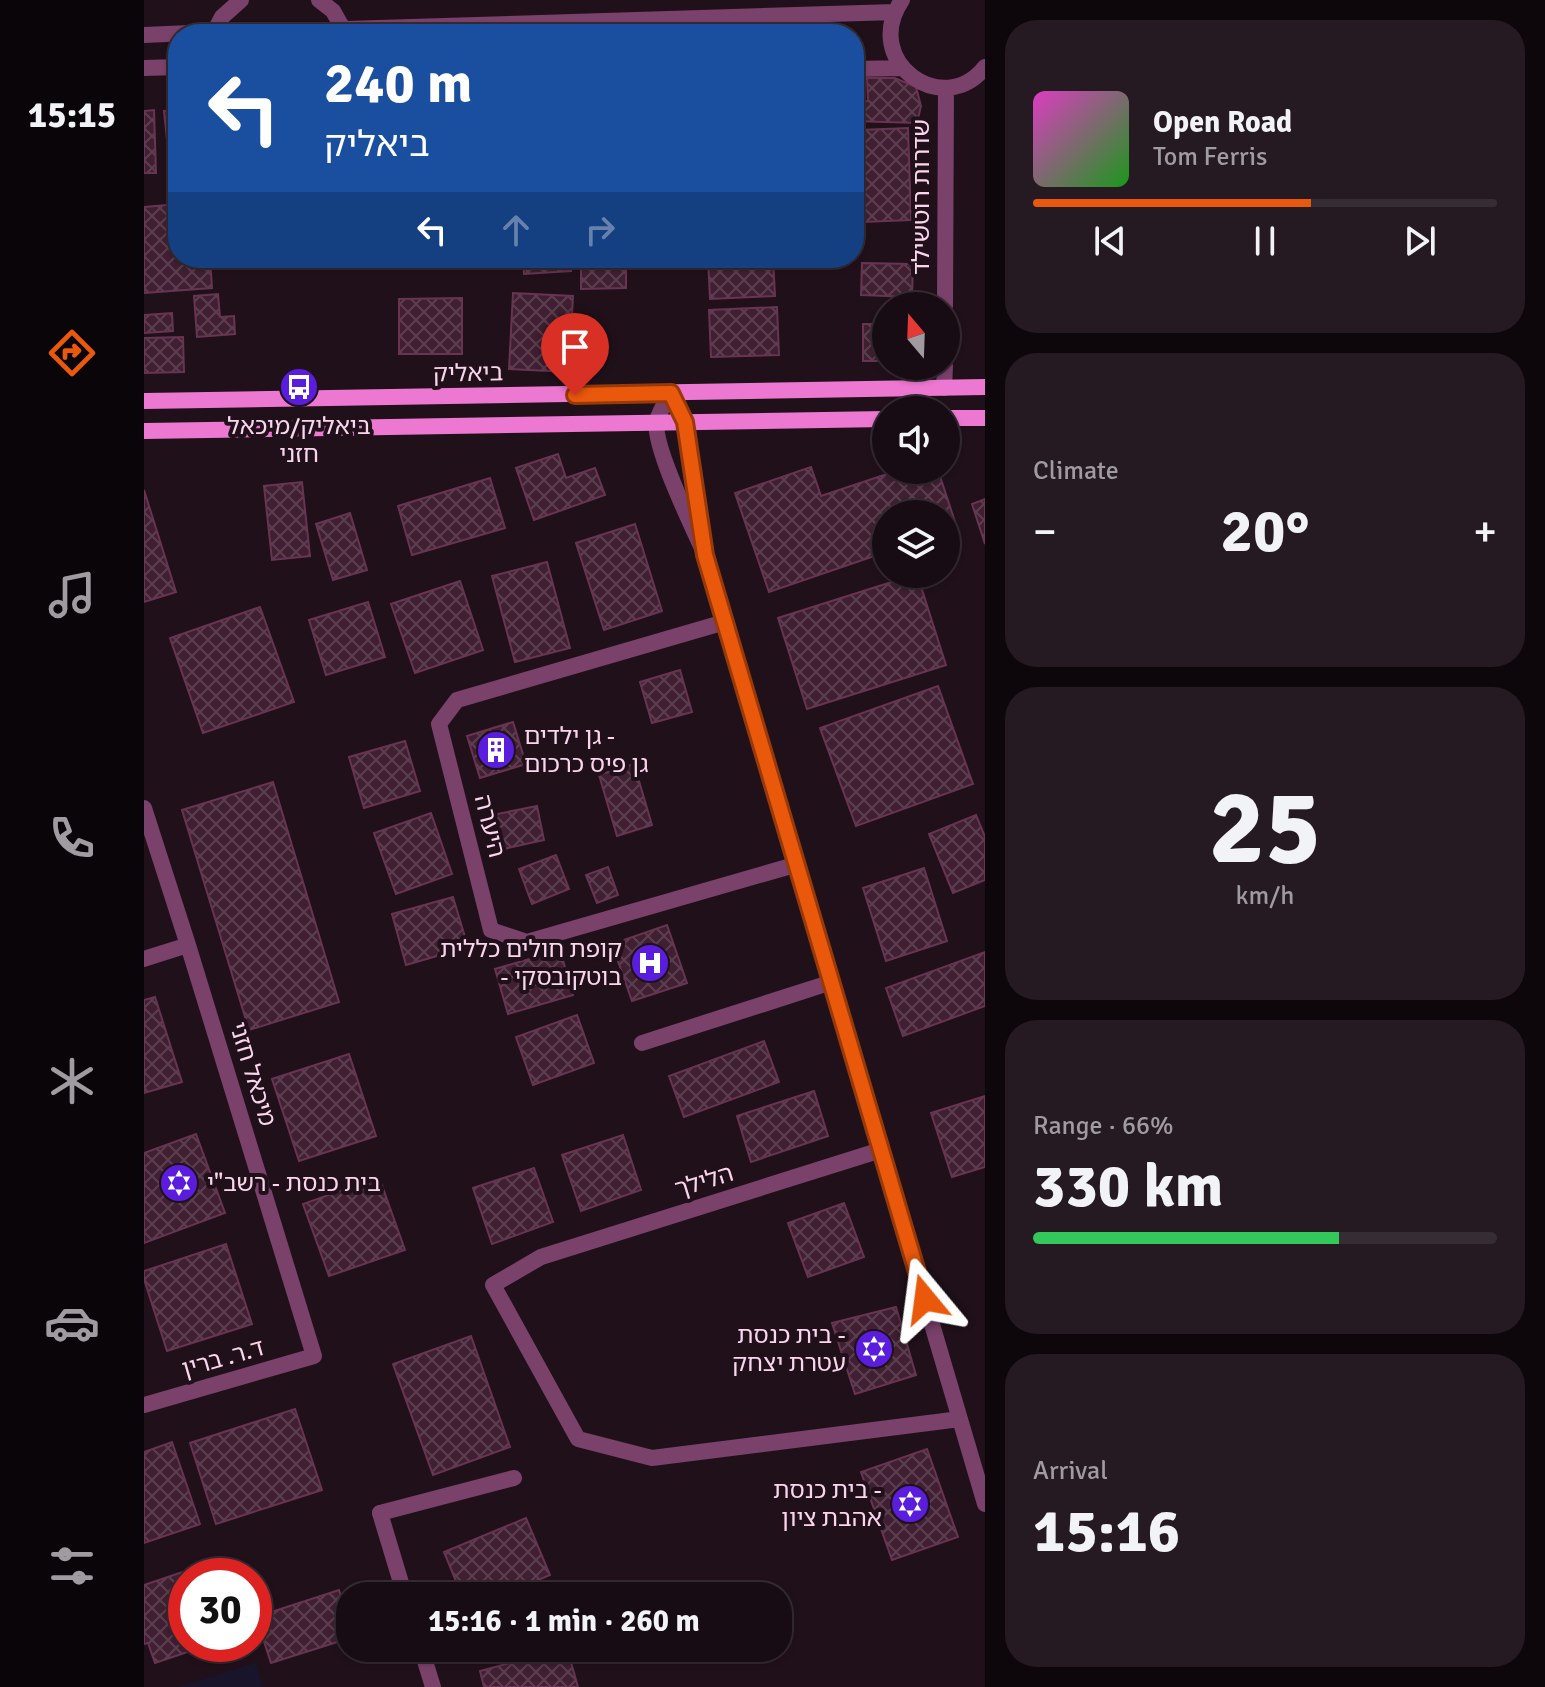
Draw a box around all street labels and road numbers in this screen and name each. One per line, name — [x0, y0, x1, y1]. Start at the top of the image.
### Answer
street label: שדרות רוטשילד — [906, 119, 936, 275]
street label: ביאליק — [433, 357, 503, 389]
street label: היערה — [468, 791, 512, 861]
street label: מיכאל חזני — [223, 1018, 283, 1130]
street label: הלילך — [671, 1158, 737, 1204]
street label: ד.ר. ברין — [178, 1332, 268, 1384]

